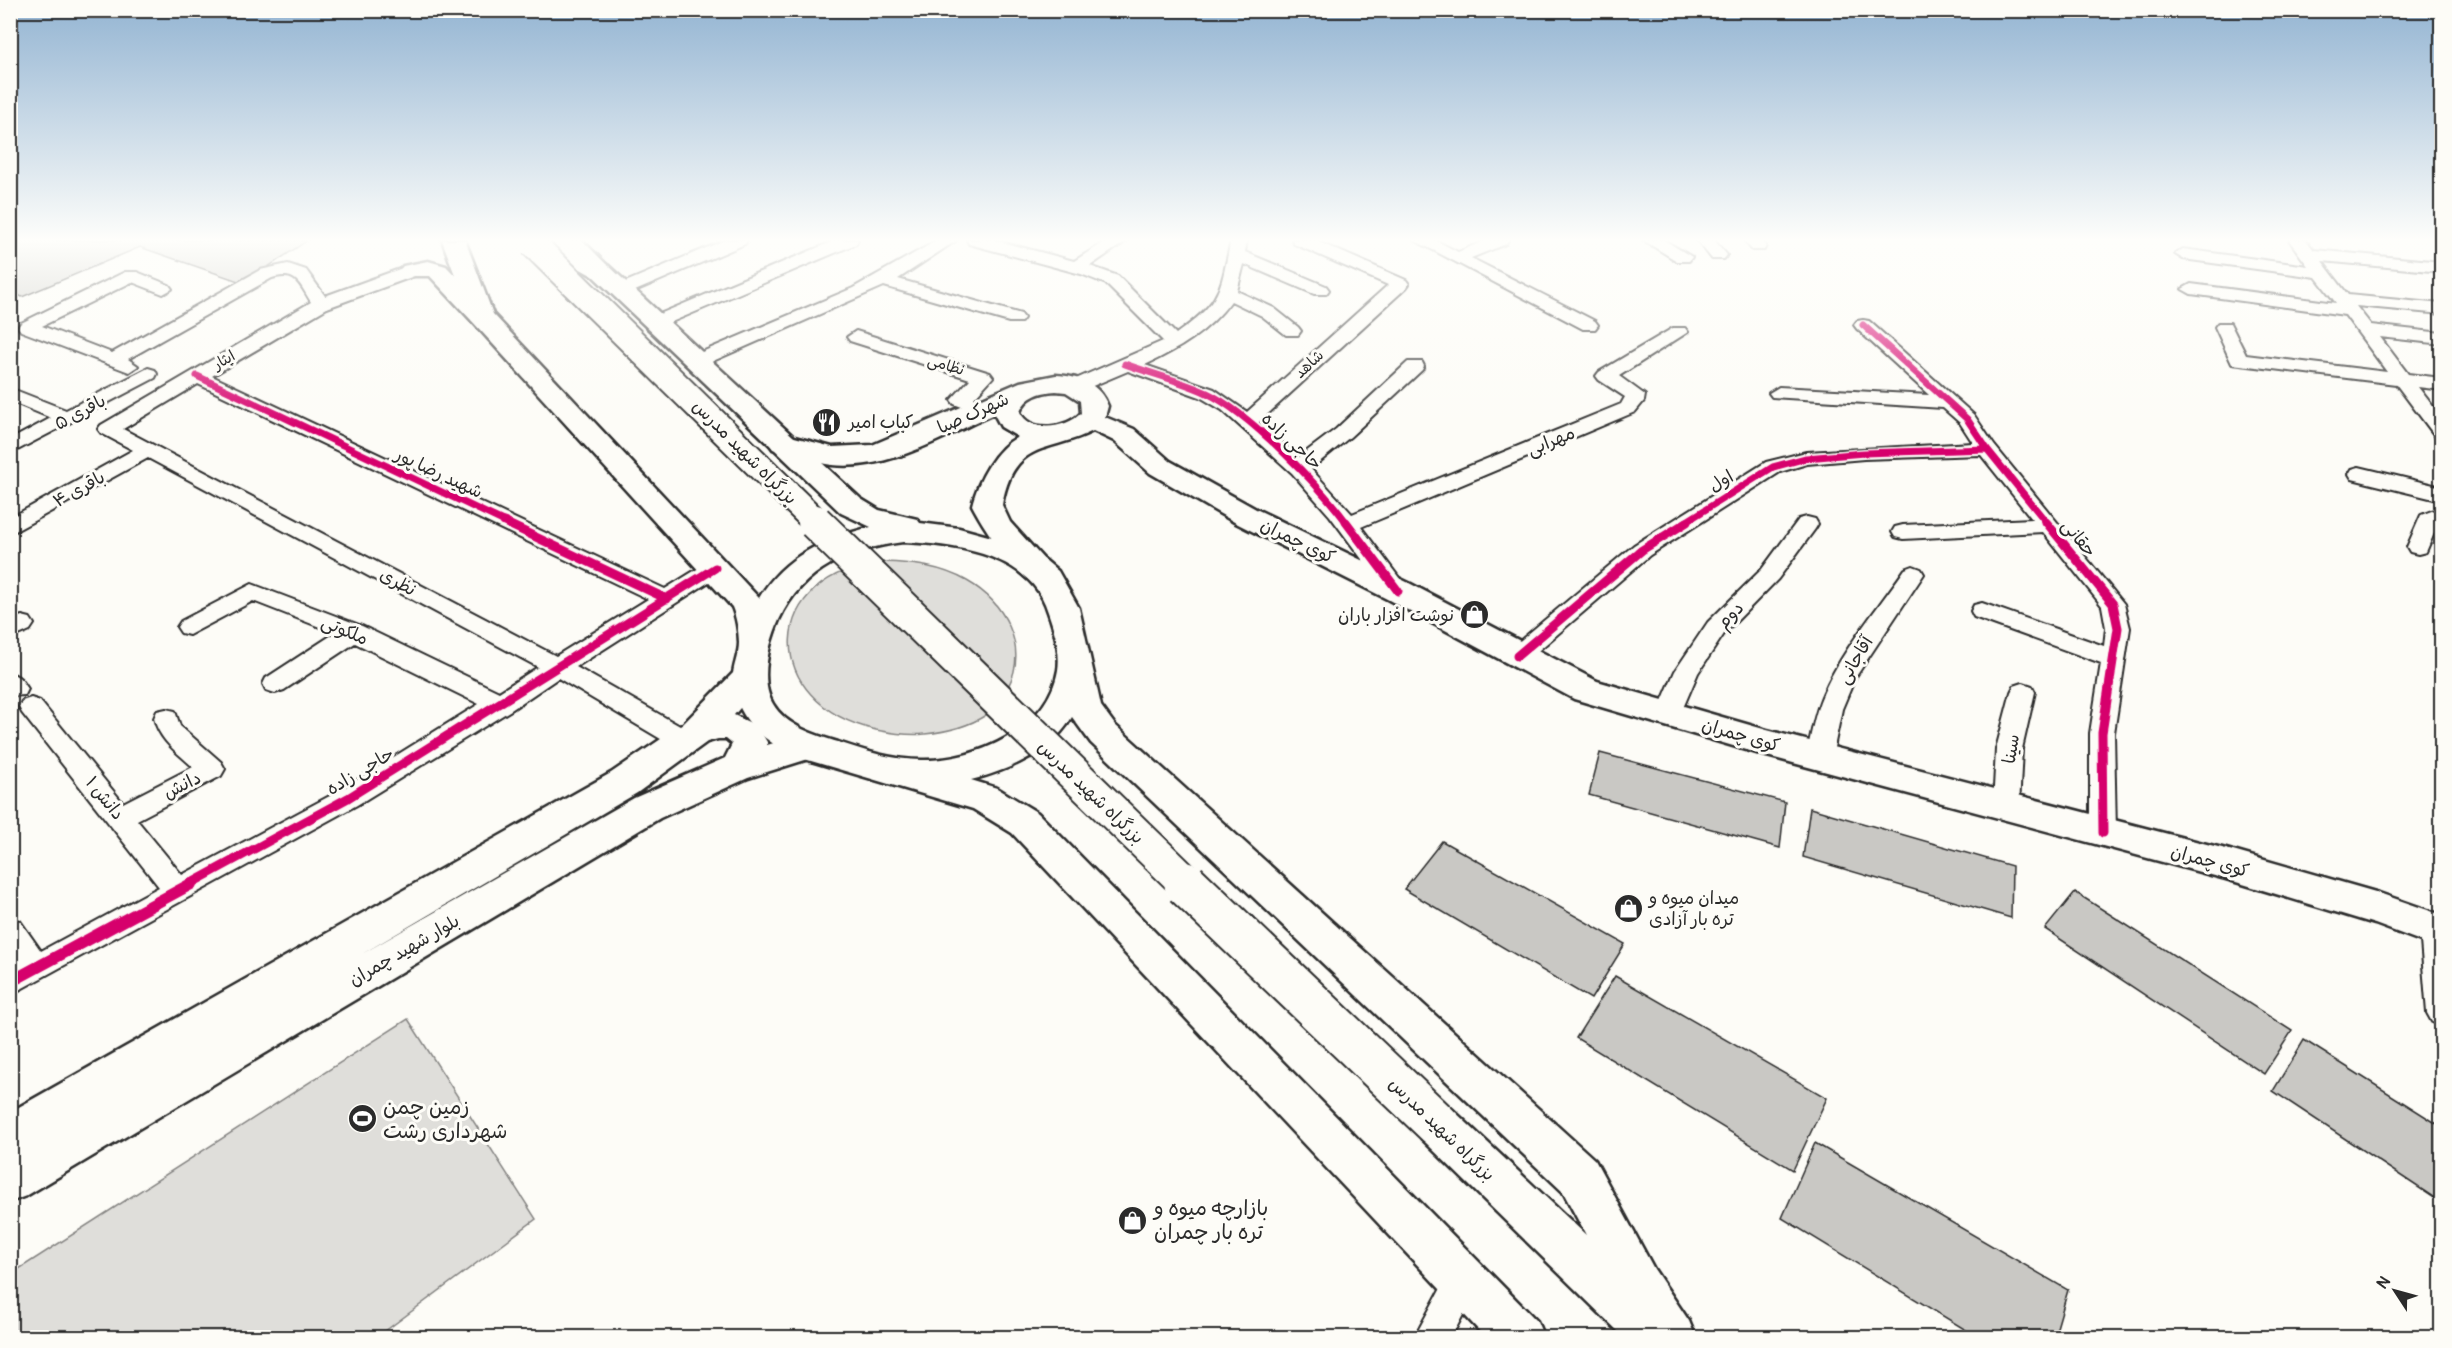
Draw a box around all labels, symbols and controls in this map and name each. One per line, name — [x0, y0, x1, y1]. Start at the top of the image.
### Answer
street label: شاهد — [1291, 346, 1328, 383]
street label: ایثار — [209, 347, 239, 375]
street label: نظامی — [925, 351, 966, 380]
street label: شهرک صبا — [934, 387, 1013, 439]
street label: باقری ۵ — [51, 389, 110, 436]
street label: بزرگراه شهید مدرس — [687, 395, 802, 510]
restaurant icon: کباب امیر — [811, 406, 843, 438]
street label: حاجی زاده — [1256, 407, 1327, 475]
place label: کباب امیر — [846, 411, 914, 434]
street label: مهرابی — [1524, 421, 1579, 461]
street label: شهید رضا پور — [389, 442, 486, 504]
street label: اول — [1705, 465, 1738, 498]
street label: باقری ۴ — [49, 466, 109, 513]
street label: کوی چمران — [1257, 513, 1339, 570]
street label: حقانی — [2056, 515, 2101, 562]
street label: نظری — [376, 563, 420, 602]
street label: دوم — [1712, 597, 1750, 635]
shop icon: نوشت افزار باران — [1459, 599, 1491, 631]
place label: نوشت افزار باران — [1338, 604, 1454, 627]
street label: ملکوتی — [318, 610, 372, 651]
street label: آقاجانی — [1832, 631, 1879, 688]
street label: کوی چمران — [1699, 713, 1783, 758]
street label: سینا — [1998, 733, 2025, 766]
street label: بزرگراه شهید مدرس — [1032, 736, 1149, 849]
street label: حاجی زاده — [322, 742, 398, 801]
street label: دانش — [160, 766, 205, 805]
street label: دانش ۱ — [80, 772, 129, 825]
street label: کوی چمران — [2168, 840, 2252, 883]
place label: میدان میوه و تره بار آزادی — [1647, 887, 1739, 931]
shop icon: میدان میوه و تره بار آزادی — [1612, 892, 1644, 924]
street label: بلوار شهید چمران — [345, 909, 464, 991]
street label: بزرگراه شهید مدرس — [1383, 1073, 1500, 1186]
place label: زمین چمن شهرداری رشت — [383, 1094, 508, 1145]
sports icon: زمین چمن شهرداری رشت — [346, 1103, 378, 1135]
place label: بازارچه میوه و تره بار چمران — [1152, 1195, 1268, 1246]
shop icon: بازارچه میوه و تره بار چمران — [1117, 1204, 1149, 1236]
north arrow — [2365, 1261, 2425, 1321]
text: N — [2372, 1272, 2395, 1293]

